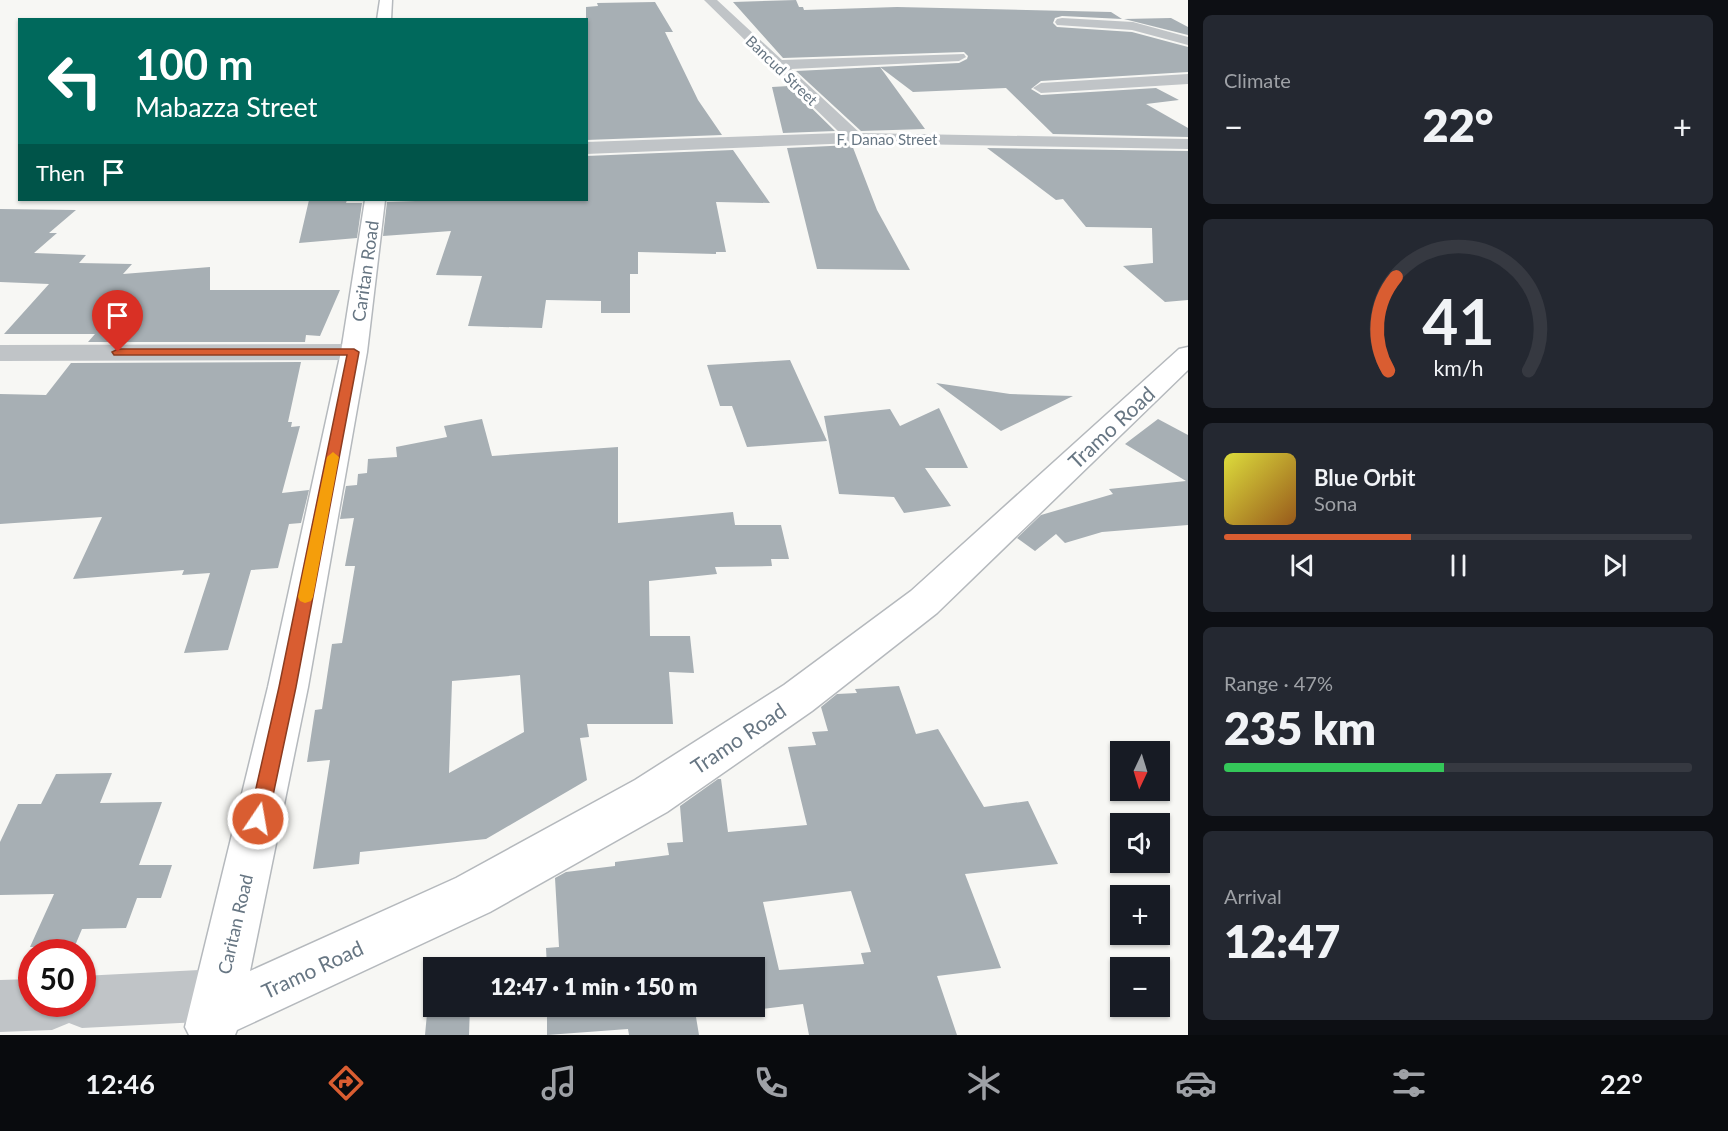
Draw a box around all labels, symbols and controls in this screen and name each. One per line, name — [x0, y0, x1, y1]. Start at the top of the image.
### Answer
street label: Bancud Street — [742, 31, 822, 109]
text: 100 m — [135, 39, 253, 89]
icon: left — [36, 42, 114, 120]
text: Climate — [1224, 68, 1291, 92]
text: Mabazza Street — [135, 90, 317, 123]
text: 22° — [1423, 98, 1493, 152]
text: − — [1224, 106, 1243, 146]
text: + — [1673, 106, 1692, 146]
street label: F. Danao Street — [837, 130, 938, 148]
icon: arrive — [97, 156, 130, 189]
text: Then — [36, 159, 85, 186]
street label: Caritan Road — [347, 219, 383, 323]
text: 41 — [1422, 283, 1494, 358]
pin — [92, 290, 143, 352]
icon: arrive — [101, 299, 134, 332]
text: km/h — [1433, 355, 1483, 381]
street label: Tramo Road — [1063, 381, 1159, 473]
text: Blue Orbit — [1314, 464, 1415, 491]
text: Sona — [1314, 491, 1357, 515]
icon: previous — [1286, 549, 1319, 582]
icon: pause — [1442, 549, 1475, 582]
icon: next — [1598, 549, 1631, 582]
text: Range · 47% — [1224, 671, 1333, 695]
street label: Tramo Road — [686, 697, 790, 779]
text: 235 km — [1224, 701, 1376, 755]
north arrow — [1110, 741, 1170, 801]
map controls — [1110, 741, 1170, 1017]
position arrow — [226, 787, 290, 851]
button: sound — [1110, 813, 1170, 873]
street label: Caritan Road — [213, 872, 257, 976]
text: Arrival — [1224, 884, 1282, 908]
button: + — [1110, 885, 1170, 945]
text: 12:47 — [1224, 914, 1340, 968]
street label: Tramo Road — [257, 935, 367, 1003]
speed limit sign: 50 — [18, 939, 96, 1017]
button: − — [1110, 957, 1170, 1017]
text: 12:47 · 1 min · 150 m — [491, 973, 697, 1000]
icon: directions — [325, 1062, 367, 1104]
icon: music — [538, 1062, 580, 1104]
icon: phone — [750, 1062, 792, 1104]
icon: climate — [963, 1062, 1005, 1104]
icon: car — [1175, 1062, 1217, 1104]
icon: filters — [1388, 1062, 1430, 1104]
text: 12:46 — [85, 1067, 155, 1100]
text: 22° — [1600, 1067, 1643, 1100]

